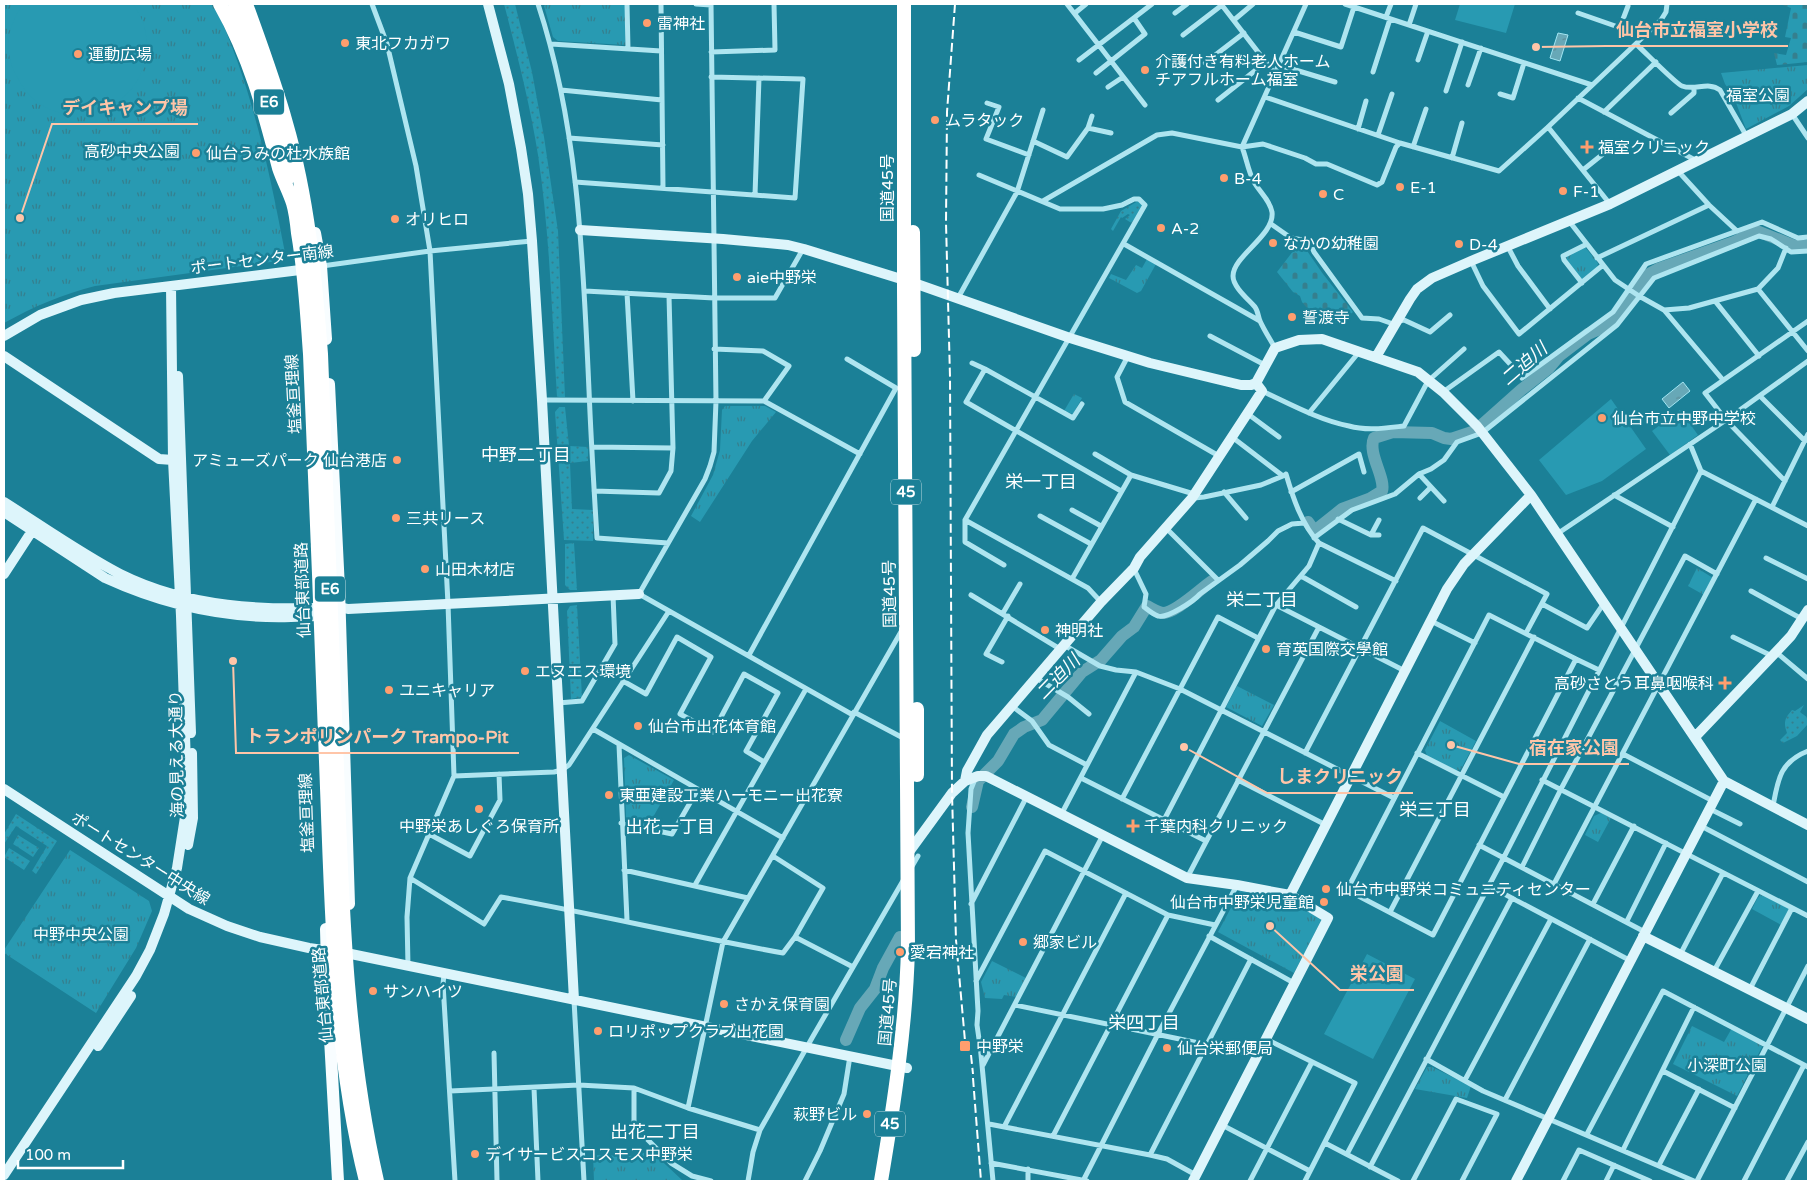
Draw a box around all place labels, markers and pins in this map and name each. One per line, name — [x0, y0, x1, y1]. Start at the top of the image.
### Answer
callout: 仙台市立福室小学校 — [1606, 13, 1788, 46]
place label: 雷神社 — [657, 14, 705, 34]
marker: 雷神社 — [641, 17, 653, 29]
place label: 東北フカガワ — [355, 34, 451, 54]
marker: 東北フカガワ — [339, 37, 351, 49]
place label: 運動広場 — [88, 45, 152, 65]
marker: 運動広場 — [72, 48, 84, 60]
place label: 介護付き有料老人ホーム チアフルホーム福室 — [1155, 52, 1331, 90]
marker: 介護付き有料老人ホーム チアフルホーム福室 — [1139, 64, 1151, 76]
callout: デイキャンプ場 — [52, 91, 198, 124]
place label: ムラタック — [945, 111, 1024, 131]
marker: ムラタック — [929, 114, 941, 126]
place label: 福室クリニック — [1598, 138, 1710, 158]
marker: 福室クリニック — [1580, 140, 1594, 154]
place label: 仙台うみの杜水族館 — [206, 144, 350, 164]
marker: 仙台うみの杜水族館 — [190, 147, 202, 159]
place label: B-4 — [1234, 169, 1262, 189]
marker: B-4 — [1218, 172, 1230, 184]
place label: E-1 — [1410, 178, 1437, 198]
marker: E-1 — [1394, 181, 1406, 193]
place label: F-1 — [1573, 182, 1599, 202]
place label: C — [1333, 185, 1344, 205]
marker: F-1 — [1557, 185, 1569, 197]
marker: C — [1317, 188, 1329, 200]
place label: オリヒロ — [405, 210, 469, 230]
marker: オリヒロ — [389, 213, 401, 225]
place label: A-2 — [1171, 219, 1199, 239]
marker: A-2 — [1155, 222, 1167, 234]
place label: なかの幼稚園 — [1283, 234, 1379, 254]
place label: D-4 — [1469, 235, 1498, 255]
marker: なかの幼稚園 — [1267, 237, 1279, 249]
marker: D-4 — [1453, 238, 1465, 250]
place label: aie中野栄 — [747, 268, 817, 288]
marker: aie中野栄 — [731, 271, 743, 283]
place label: 誓渡寺 — [1302, 308, 1350, 328]
marker: 誓渡寺 — [1286, 311, 1298, 323]
place label: 仙台市立中野中学校 — [1612, 409, 1756, 429]
marker: 仙台市立中野中学校 — [1596, 412, 1608, 424]
place label: アミューズパーク 仙台港店 — [192, 451, 387, 471]
marker: アミューズパーク 仙台港店 — [391, 454, 403, 466]
place label: 三共リース — [406, 509, 485, 529]
marker: 三共リース — [390, 512, 402, 524]
place label: 山田木材店 — [435, 560, 515, 580]
marker: 山田木材店 — [419, 563, 431, 575]
place label: 神明社 — [1055, 621, 1103, 641]
marker: 神明社 — [1039, 624, 1051, 636]
place label: 育英国際交學館 — [1276, 640, 1388, 660]
marker: 育英国際交學館 — [1260, 643, 1272, 655]
place label: エヌエス環境 — [535, 662, 631, 682]
marker: エヌエス環境 — [519, 665, 531, 677]
place label: 高砂さとう耳鼻咽喉科 — [1554, 674, 1714, 694]
marker: 高砂さとう耳鼻咽喉科 — [1718, 676, 1732, 690]
place label: ユニキャリア — [399, 681, 495, 701]
marker: ユニキャリア — [383, 684, 395, 696]
place label: 仙台市出花体育館 — [648, 717, 776, 737]
callout: トランポリンパーク Trampo-Pit — [236, 720, 519, 753]
marker: 仙台市出花体育館 — [632, 720, 644, 732]
callout: 宿在家公園 — [1519, 731, 1629, 764]
callout: しまクリニック — [1267, 760, 1413, 793]
place label: 東亜建設工業ハーモニー出花寮 — [619, 786, 843, 806]
marker: 東亜建設工業ハーモニー出花寮 — [603, 789, 615, 801]
marker: 中野栄あしぐろ保育所 — [473, 803, 485, 815]
place label: 中野栄あしぐろ保育所 — [399, 817, 559, 837]
place label: 千葉内科クリニック — [1144, 817, 1288, 837]
marker: 千葉内科クリニック — [1126, 819, 1140, 833]
place label: 仙台市中野栄コミュニティセンター — [1336, 880, 1591, 900]
marker: 仙台市中野栄コミュニティセンター — [1320, 883, 1332, 895]
place label: 仙台市中野栄児童館 — [1170, 893, 1314, 913]
marker: 仙台市中野栄児童館 — [1318, 896, 1330, 908]
place label: 郷家ビル — [1033, 933, 1097, 953]
marker: 郷家ビル — [1017, 936, 1029, 948]
place label: 愛宕神社 — [910, 943, 974, 963]
marker: 愛宕神社 — [894, 946, 906, 958]
callout: 栄公園 — [1340, 957, 1414, 990]
place label: サンハイツ — [383, 982, 463, 1002]
marker: サンハイツ — [367, 985, 379, 997]
place label: さかえ保育園 — [734, 995, 830, 1015]
marker: さかえ保育園 — [718, 998, 730, 1010]
place label: ロリポップクラブ出花園 — [608, 1022, 784, 1042]
marker: ロリポップクラブ出花園 — [592, 1025, 604, 1037]
place label: 中野栄 — [976, 1037, 1024, 1057]
marker: 中野栄 — [958, 1039, 972, 1053]
place label: 仙台栄郵便局 — [1177, 1039, 1273, 1059]
marker: 仙台栄郵便局 — [1161, 1042, 1173, 1054]
place label: 萩野ビル — [793, 1105, 857, 1125]
marker: 萩野ビル — [861, 1108, 873, 1120]
place label: デイサービスコスモス中野栄 — [485, 1145, 693, 1165]
marker: デイサービスコスモス中野栄 — [469, 1148, 481, 1160]

